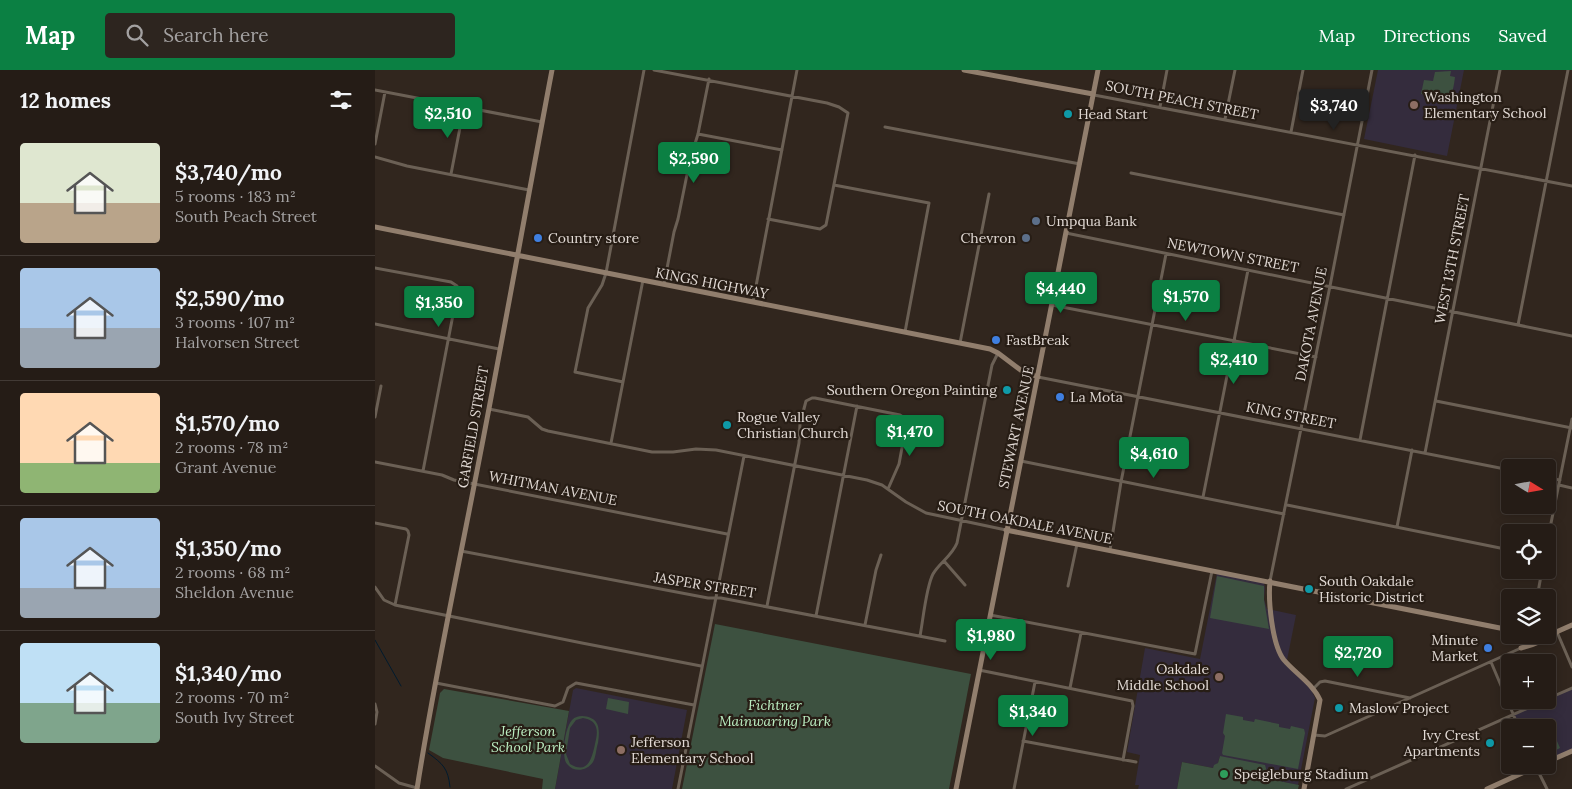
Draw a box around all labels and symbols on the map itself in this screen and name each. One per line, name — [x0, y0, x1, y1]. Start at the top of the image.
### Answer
street label: SOUTH PEACH STREET — [1104, 76, 1260, 124]
pin: $3,740 — [1293, 88, 1375, 131]
place label: Washington Elementary School — [1424, 88, 1547, 122]
pin: $2,510 — [407, 97, 489, 139]
marker: Washington Elementary School — [1408, 99, 1420, 111]
place label: Head Start — [1078, 105, 1148, 123]
marker: Head Start — [1062, 108, 1074, 120]
pin: $2,590 — [653, 142, 735, 184]
street label: WEST 13TH STREET — [1431, 193, 1473, 325]
place label: Umpqua Bank — [1046, 212, 1137, 230]
marker: Umpqua Bank — [1030, 215, 1042, 227]
place label: Country store — [548, 229, 640, 247]
place label: Chevron — [961, 229, 1016, 247]
marker: Country store — [532, 232, 544, 244]
marker: Chevron — [1020, 232, 1032, 244]
street label: NEWTOWN STREET — [1166, 233, 1300, 277]
street label: KINGS HIGHWAY — [654, 263, 771, 303]
street label: DAKOTA AVENUE — [1291, 265, 1331, 383]
pin: $4,440 — [1020, 272, 1102, 314]
pin: $1,570 — [1145, 280, 1227, 322]
pin: $1,350 — [398, 286, 480, 328]
place label: FastBreak — [1006, 331, 1070, 349]
marker: FastBreak — [990, 334, 1002, 346]
pin: $2,410 — [1193, 342, 1275, 385]
street label: STEWART AVENUE — [994, 364, 1038, 490]
street label: GARFIELD STREET — [453, 365, 493, 489]
place label: Southern Oregon Painting — [827, 381, 997, 399]
marker: Southern Oregon Painting — [1001, 384, 1013, 396]
place label: La Mota — [1070, 388, 1123, 406]
marker: La Mota — [1054, 391, 1066, 403]
street label: KING STREET — [1244, 397, 1338, 433]
place label: Rogue Valley Christian Church — [737, 408, 849, 442]
pin: $1,470 — [869, 414, 951, 457]
marker: Rogue Valley Christian Church — [721, 419, 733, 431]
pin: $4,610 — [1113, 436, 1195, 479]
north arrow — [1501, 459, 1556, 514]
street label: WHITMAN AVENUE — [487, 467, 619, 509]
street label: SOUTH OAKDALE AVENUE — [936, 496, 1114, 548]
street label: JASPER STREET — [652, 568, 757, 602]
place label: South Oakdale Historic District — [1319, 572, 1425, 606]
marker: South Oakdale Historic District — [1303, 583, 1315, 595]
pin: $1,980 — [950, 618, 1032, 661]
place label: Minute Market — [1431, 631, 1479, 665]
pin: $2,720 — [1317, 636, 1399, 678]
marker: Minute Market — [1482, 642, 1494, 654]
place label: Oakdale Middle School — [1116, 660, 1209, 694]
marker: Oakdale Middle School — [1213, 671, 1225, 683]
pin: $1,340 — [992, 694, 1074, 737]
park label: Fichtner Mainwaring Park — [719, 696, 831, 730]
place label: Maslow Project — [1349, 699, 1449, 717]
marker: Maslow Project — [1333, 702, 1345, 714]
park label: Jefferson School Park — [491, 722, 565, 756]
place label: Ivy Crest Apartments — [1403, 726, 1481, 760]
place label: Jefferson Elementary School — [630, 733, 754, 767]
marker: Ivy Crest Apartments — [1484, 737, 1496, 749]
marker: Jefferson Elementary School — [615, 744, 627, 756]
place label: Speigleburg Stadium — [1234, 765, 1369, 783]
marker: Speigleburg Stadium — [1218, 768, 1230, 780]

